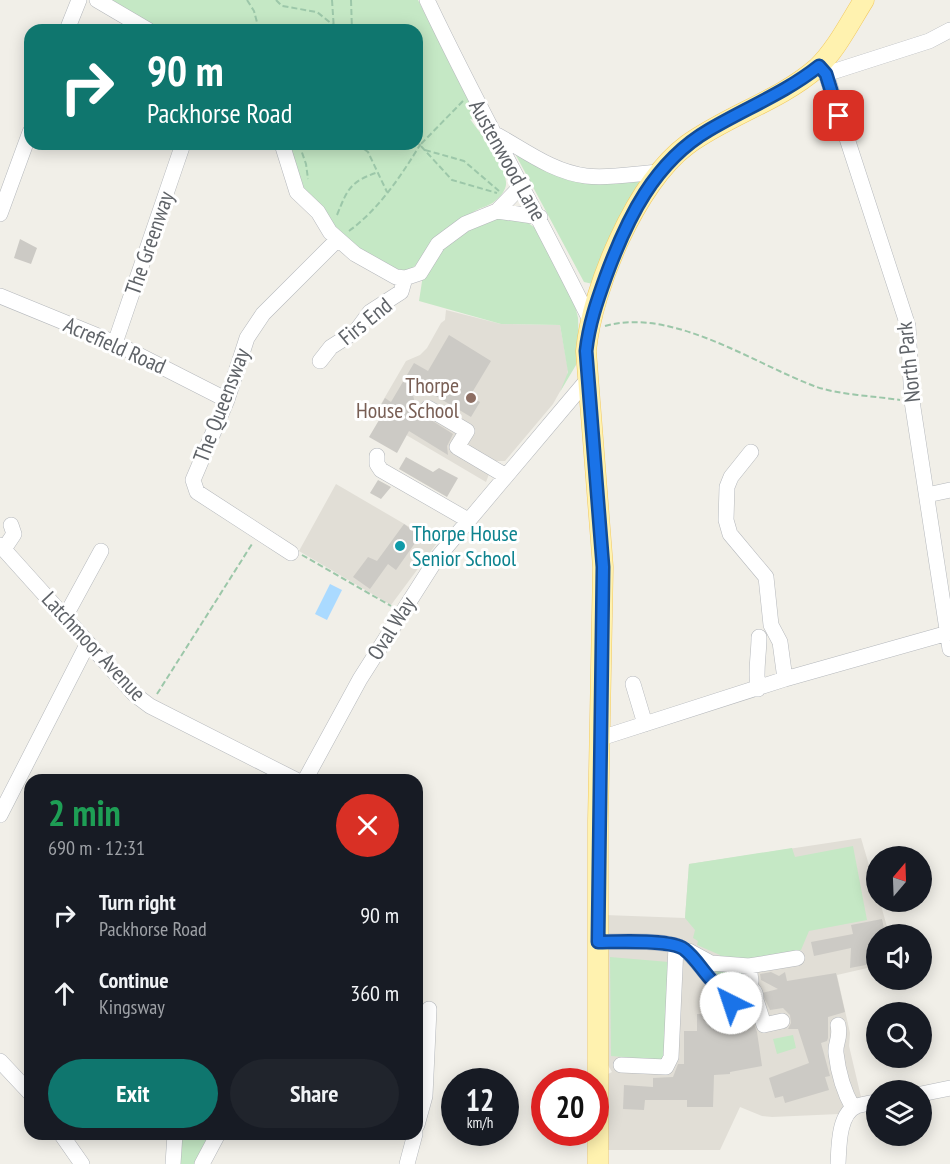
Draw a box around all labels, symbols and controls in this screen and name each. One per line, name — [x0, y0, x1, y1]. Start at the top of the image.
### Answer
text: 90 m — [147, 43, 224, 98]
icon: right — [48, 48, 126, 126]
pin — [813, 90, 864, 141]
street label: Austenwood Lane — [463, 94, 553, 226]
text: Packhorse Road — [147, 96, 292, 130]
icon: arrive — [822, 99, 855, 132]
street label: The Greenway — [118, 187, 180, 299]
street label: Firs End — [333, 291, 397, 351]
street label: Acrefield Road — [60, 310, 170, 380]
street label: North Park — [890, 320, 926, 404]
street label: The Queensway — [186, 343, 256, 466]
place label: Thorpe House School — [356, 371, 460, 424]
marker: Thorpe House School — [464, 391, 478, 405]
place label: Thorpe House Senior School — [412, 519, 518, 572]
marker: Thorpe House Senior School — [393, 539, 407, 553]
street label: Latchmoor Avenue — [36, 585, 152, 707]
street label: Oval Way — [361, 590, 422, 665]
text: 2 min — [48, 789, 121, 836]
button: close — [336, 794, 399, 857]
text: 690 m · 12:31 — [48, 835, 145, 861]
north arrow — [866, 846, 932, 912]
map controls — [866, 846, 932, 1146]
text: Turn right — [99, 888, 176, 916]
icon: right — [48, 899, 81, 932]
text: 90 m — [360, 901, 399, 929]
text: Packhorse Road — [99, 916, 207, 942]
button: sound — [866, 924, 932, 990]
text: Continue — [99, 966, 169, 994]
position arrow — [699, 971, 763, 1035]
icon: ahead — [48, 977, 81, 1010]
text: 360 m — [350, 979, 399, 1007]
text: Kingsway — [99, 994, 165, 1020]
button: search — [866, 1002, 932, 1068]
button: Exit — [48, 1059, 218, 1128]
button: Share — [230, 1059, 399, 1128]
speed limit sign: 20 — [531, 1068, 609, 1146]
text: 12 — [466, 1080, 494, 1119]
button: layers — [866, 1080, 932, 1146]
text: km/h — [467, 1113, 493, 1132]

